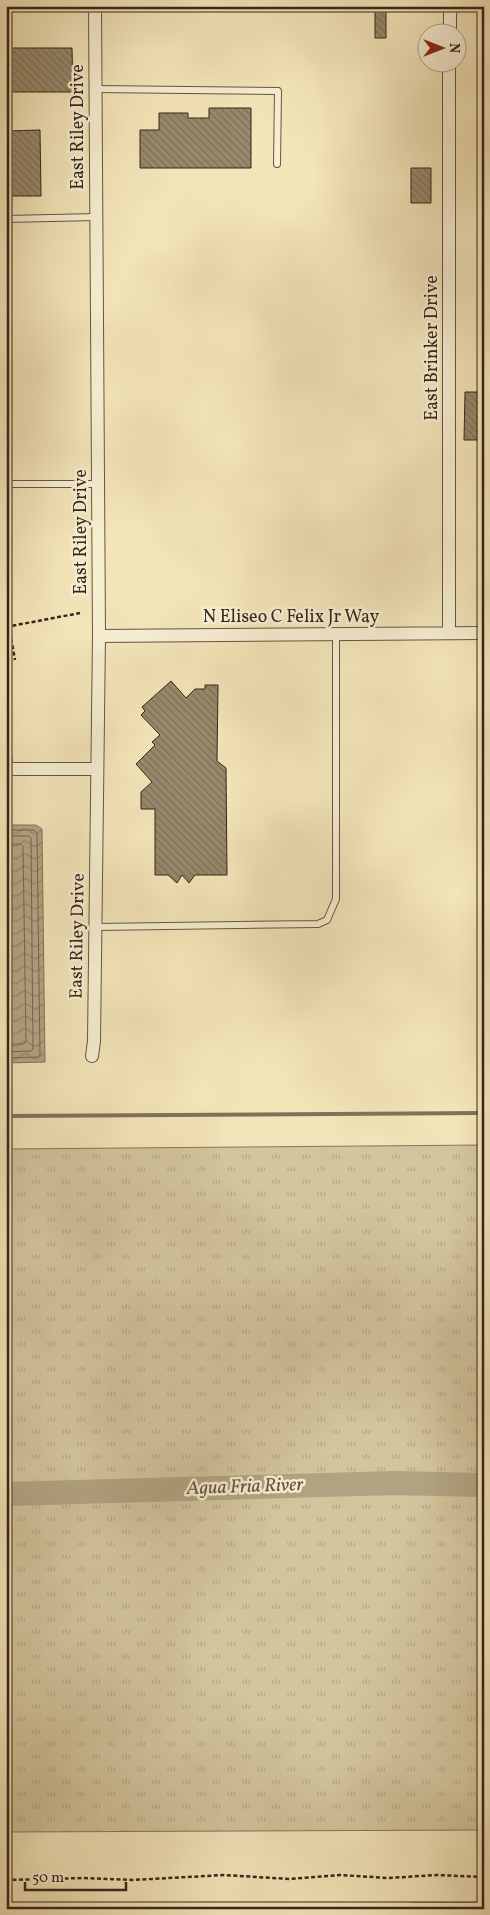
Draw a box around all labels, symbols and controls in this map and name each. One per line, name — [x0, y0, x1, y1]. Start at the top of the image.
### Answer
north arrow — [418, 22, 468, 72]
text: N — [444, 43, 463, 53]
street label: East Riley Drive — [66, 64, 91, 190]
street label: East Brinker Drive — [420, 275, 445, 421]
street label: East Riley Drive — [69, 469, 94, 595]
street label: N Eliseo C Felix Jr Way — [203, 605, 379, 630]
street label: East Riley Drive — [64, 873, 92, 999]
water label: Agua Fria River — [185, 1472, 305, 1502]
scale bar — [25, 1860, 126, 1892]
text: 50 m — [32, 1868, 64, 1889]

